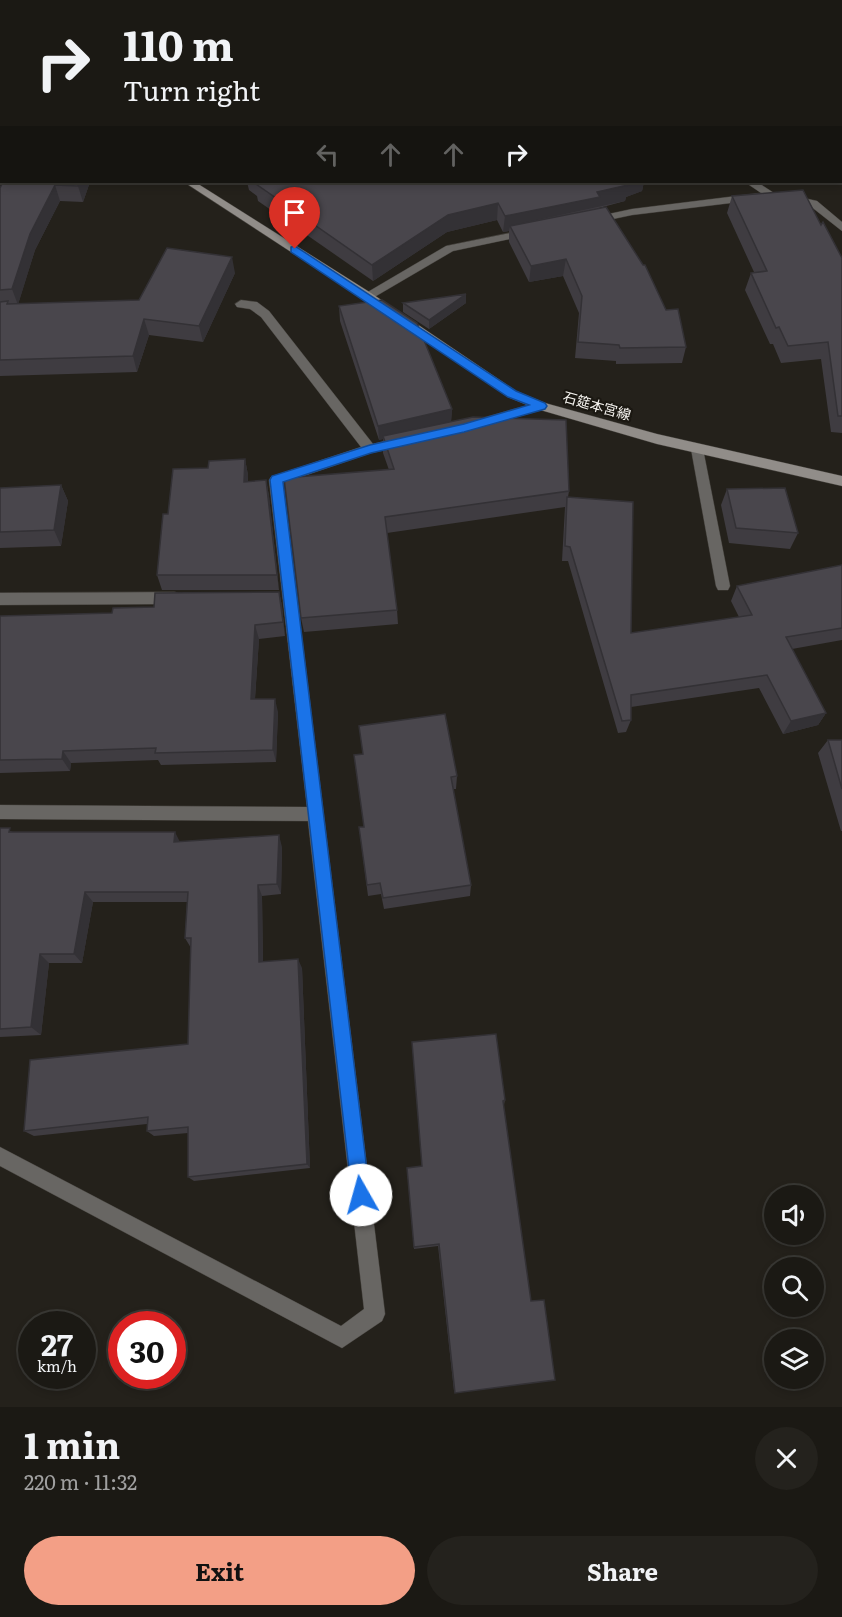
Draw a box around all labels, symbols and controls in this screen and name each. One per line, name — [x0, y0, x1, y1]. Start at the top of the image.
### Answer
text: 110 m — [123, 12, 234, 74]
icon: right — [24, 24, 102, 102]
text: Turn right — [123, 69, 260, 109]
icon: left — [311, 138, 344, 171]
icon: ahead — [374, 138, 407, 171]
icon: ahead — [437, 138, 470, 171]
icon: right — [500, 138, 533, 171]
pin — [269, 187, 320, 249]
icon: arrive — [278, 196, 311, 229]
street label: 石筵本宮線 — [561, 386, 634, 424]
position arrow — [329, 1163, 393, 1227]
map controls — [764, 1185, 824, 1389]
button: sound — [764, 1185, 824, 1245]
button: search — [764, 1257, 824, 1317]
speed limit sign: 30 — [108, 1311, 186, 1389]
text: 27 — [41, 1321, 73, 1365]
button: layers — [764, 1329, 824, 1389]
text: km/h — [37, 1354, 77, 1377]
text: 1 min — [24, 1417, 120, 1470]
button: close — [755, 1427, 818, 1490]
text: 220 m · 11:32 — [24, 1466, 137, 1496]
button: Exit — [24, 1536, 415, 1605]
button: Share — [427, 1536, 818, 1605]

